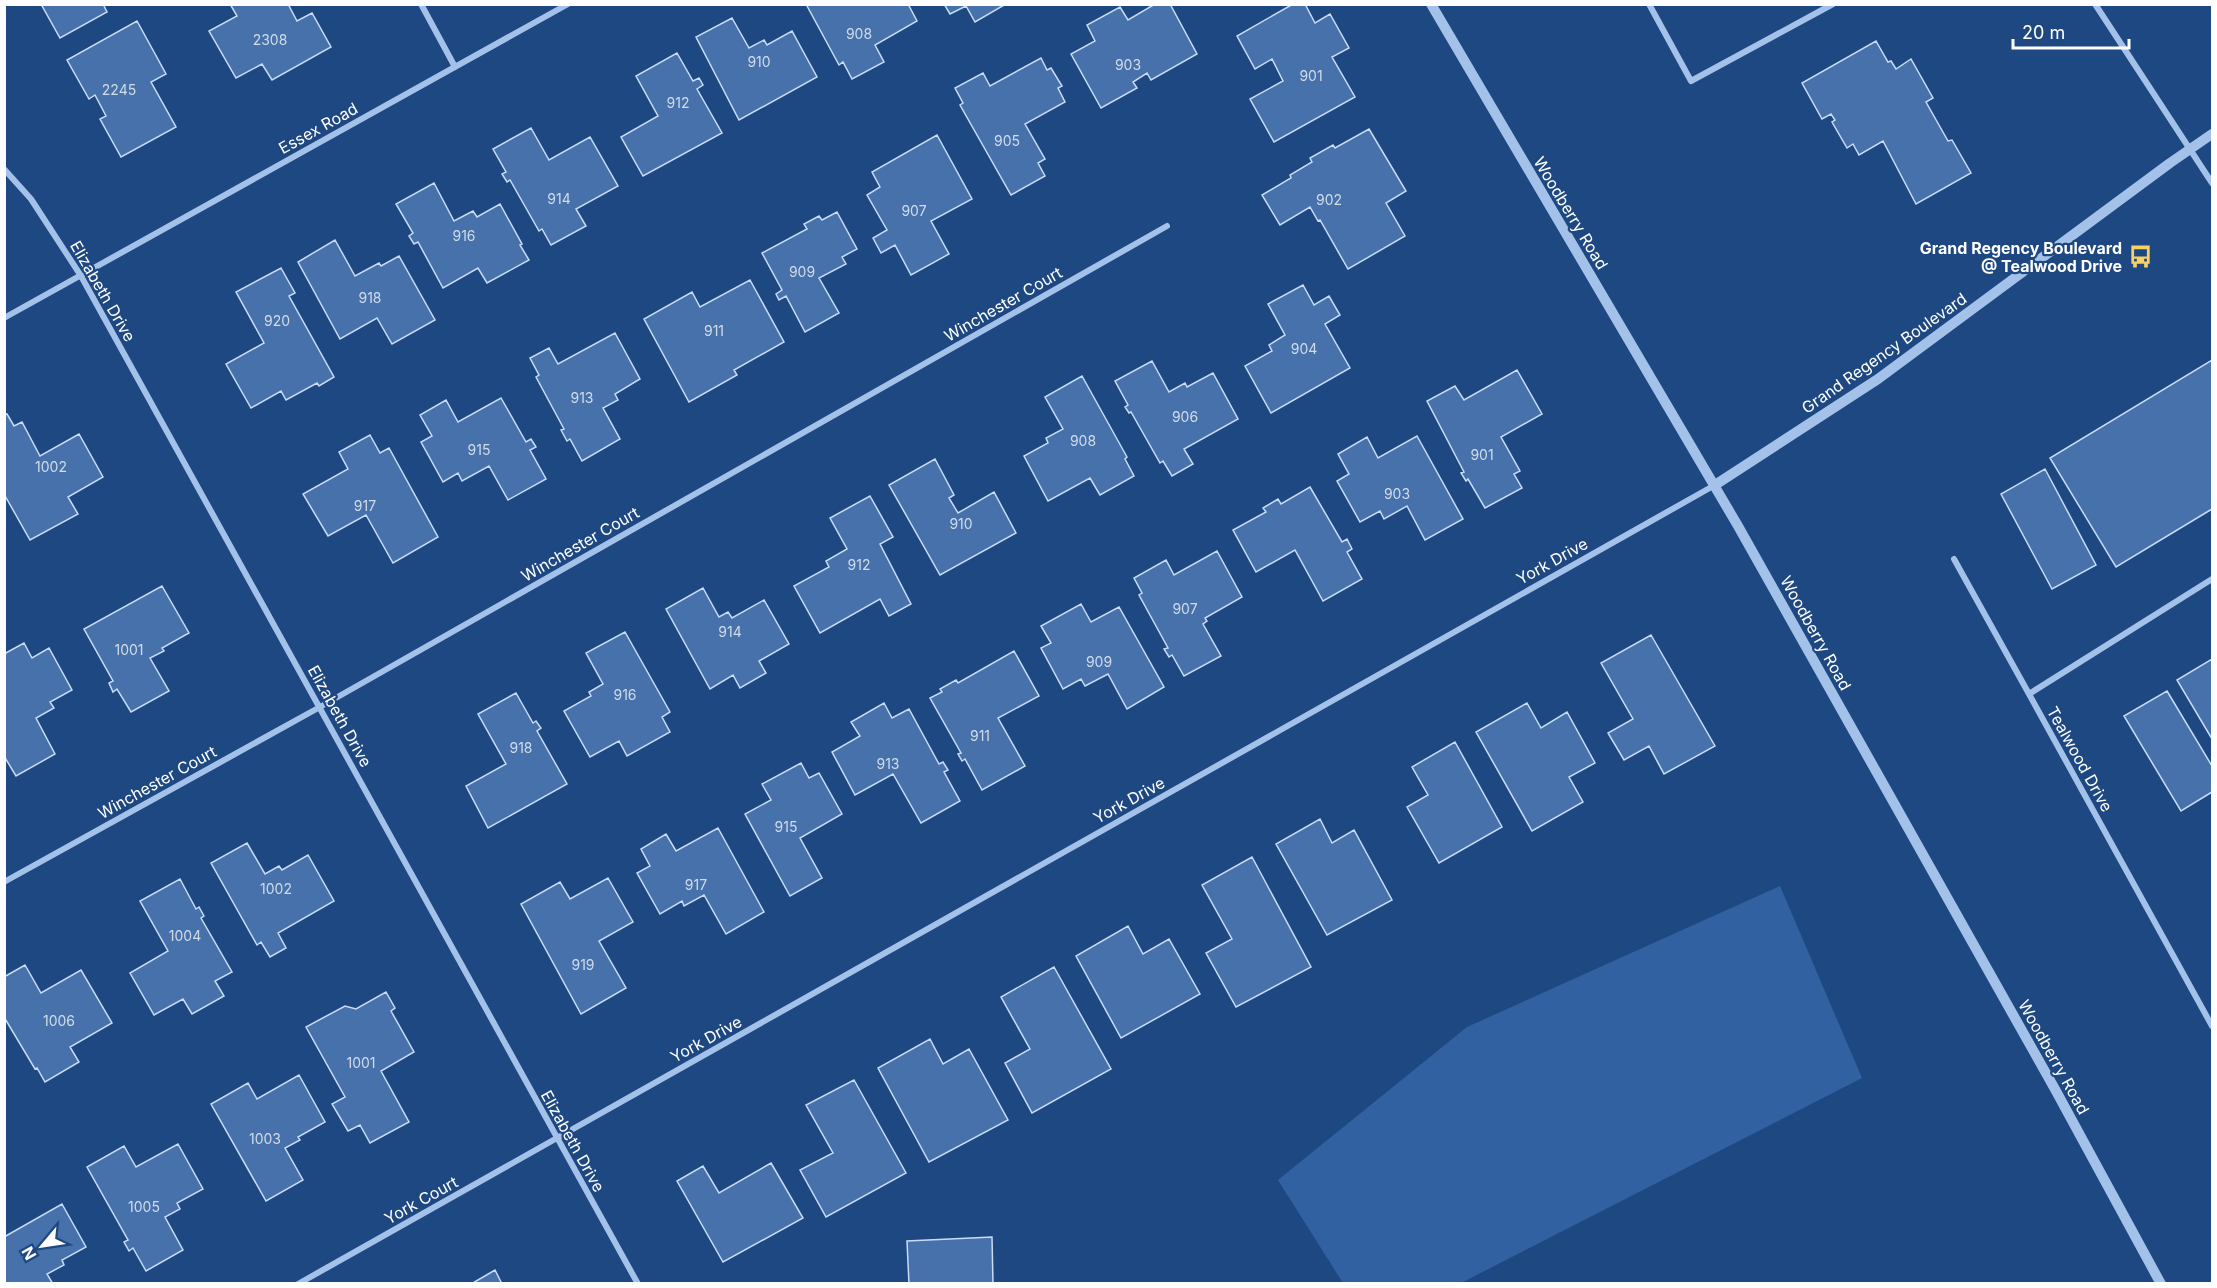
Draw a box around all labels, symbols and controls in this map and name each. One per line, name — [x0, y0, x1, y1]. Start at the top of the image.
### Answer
scale bar — [2013, 12, 2128, 50]
text: 20 m — [2022, 22, 2065, 43]
house number: 908 — [846, 25, 872, 42]
house number: 2308 — [253, 31, 287, 48]
house number: 910 — [747, 53, 771, 70]
house number: 903 — [1115, 56, 1141, 73]
house number: 901 — [1299, 67, 1323, 84]
house number: 2245 — [102, 81, 136, 98]
house number: 912 — [667, 94, 689, 111]
street label: Essex Road — [275, 98, 361, 158]
house number: 905 — [994, 132, 1020, 149]
street label: Woodberry Road — [1530, 153, 1612, 273]
house number: 914 — [547, 190, 571, 207]
house number: 902 — [1316, 191, 1342, 208]
house number: 907 — [901, 202, 927, 219]
house number: 916 — [452, 227, 476, 244]
street label: Elizabeth Drive — [66, 237, 140, 345]
place label: Grand Regency Boulevard @ Tealwood Drive — [1920, 238, 2122, 276]
bus stop icon: Grand Regency Boulevard @ Tealwood Drive — [2127, 244, 2153, 270]
street label: Winchester Court — [941, 262, 1065, 346]
house number: 909 — [789, 263, 815, 280]
street label: Grand Regency Boulevard — [1798, 288, 1970, 418]
house number: 918 — [358, 289, 382, 306]
house number: 920 — [264, 312, 290, 329]
house number: 911 — [704, 322, 724, 339]
house number: 904 — [1291, 340, 1317, 357]
house number: 913 — [570, 389, 594, 406]
house number: 906 — [1172, 408, 1198, 425]
house number: 908 — [1070, 432, 1096, 449]
house number: 915 — [468, 441, 490, 458]
house number: 901 — [1470, 446, 1494, 463]
house number: 1002 — [35, 458, 67, 475]
house number: 903 — [1384, 485, 1410, 502]
house number: 917 — [354, 497, 376, 514]
street label: Winchester Court — [518, 502, 642, 586]
house number: 910 — [949, 515, 973, 532]
street label: York Drive — [1513, 533, 1591, 589]
house number: 912 — [848, 556, 870, 573]
street label: Woodberry Road — [1776, 572, 1856, 694]
house number: 907 — [1172, 600, 1198, 617]
house number: 914 — [718, 623, 742, 640]
house number: 1001 — [114, 641, 144, 658]
house number: 909 — [1086, 653, 1112, 670]
street label: Elizabeth Drive — [304, 662, 376, 770]
house number: 916 — [613, 686, 637, 703]
street label: Tealwood Drive — [2043, 703, 2117, 815]
house number: 911 — [970, 727, 990, 744]
house number: 918 — [509, 739, 533, 756]
street label: Winchester Court — [94, 741, 220, 823]
house number: 913 — [876, 755, 900, 772]
street label: York Drive — [1090, 772, 1168, 828]
house number: 915 — [775, 818, 797, 835]
house number: 917 — [685, 876, 707, 893]
house number: 1002 — [260, 880, 292, 897]
house number: 1004 — [169, 927, 201, 944]
house number: 919 — [571, 956, 595, 973]
street label: Woodberry Road — [2014, 996, 2094, 1118]
street label: York Drive — [667, 1011, 745, 1067]
house number: 1006 — [43, 1012, 75, 1029]
house number: 1001 — [346, 1054, 376, 1071]
street label: Elizabeth Drive — [537, 1087, 609, 1195]
house number: 1003 — [249, 1130, 281, 1147]
street label: York Court — [381, 1172, 461, 1228]
house number: 1005 — [128, 1198, 160, 1215]
north arrow — [12, 1216, 72, 1276]
text: N — [17, 1243, 41, 1263]

